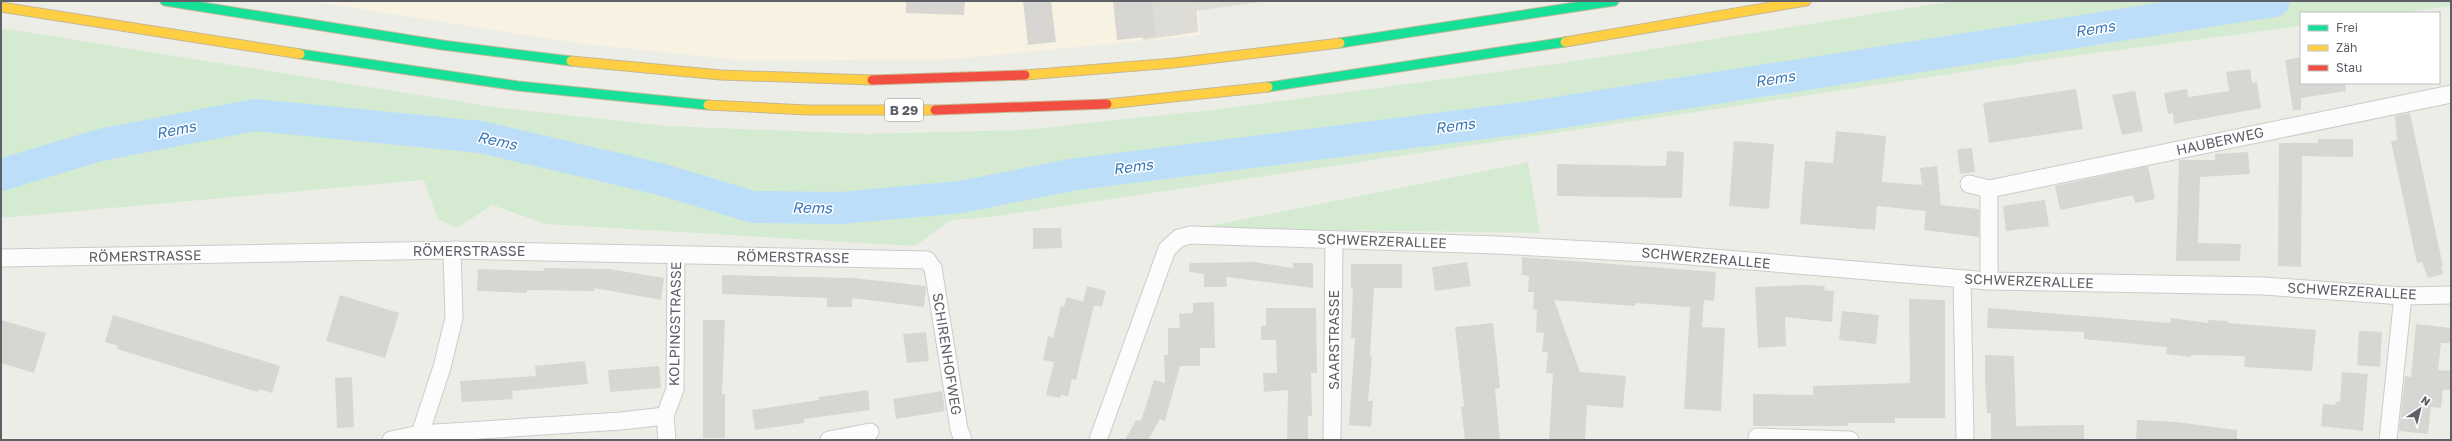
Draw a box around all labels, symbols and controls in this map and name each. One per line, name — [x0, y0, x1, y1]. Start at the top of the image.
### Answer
legend — [2300, 12, 2440, 84]
water label: Rems — [2074, 16, 2117, 40]
text: Frei — [2336, 20, 2358, 35]
text: Zäh — [2336, 40, 2357, 55]
text: Stau — [2336, 60, 2362, 75]
water label: Rems — [1754, 66, 1797, 90]
road number: B 29 — [885, 99, 923, 121]
water label: Rems — [1434, 114, 1477, 136]
water label: Rems — [154, 116, 198, 142]
street label: HAUBERWEG — [2175, 123, 2265, 158]
water label: Rems — [476, 127, 520, 153]
water label: Rems — [1112, 155, 1155, 177]
water label: Rems — [792, 198, 833, 216]
street label: SCHWERZERALLEE — [1317, 230, 1447, 251]
street label: RÖMERSTRASSE — [413, 242, 525, 259]
street label: SCHWERZERALLEE — [1641, 243, 1771, 272]
street label: RÖMERSTRASSE — [88, 246, 201, 265]
street label: RÖMERSTRASSE — [737, 247, 850, 266]
street label: KOLPINGSTRASSE — [665, 262, 684, 386]
street label: SCHWERZERALLEE — [1964, 270, 2094, 291]
street label: SCHWERZERALLEE — [2287, 279, 2417, 302]
street label: SAARSTRASSE — [1325, 290, 1342, 390]
street label: SCHIRENHOFWEG — [929, 292, 966, 416]
north arrow — [2400, 389, 2440, 429]
text: N — [2419, 393, 2433, 408]

